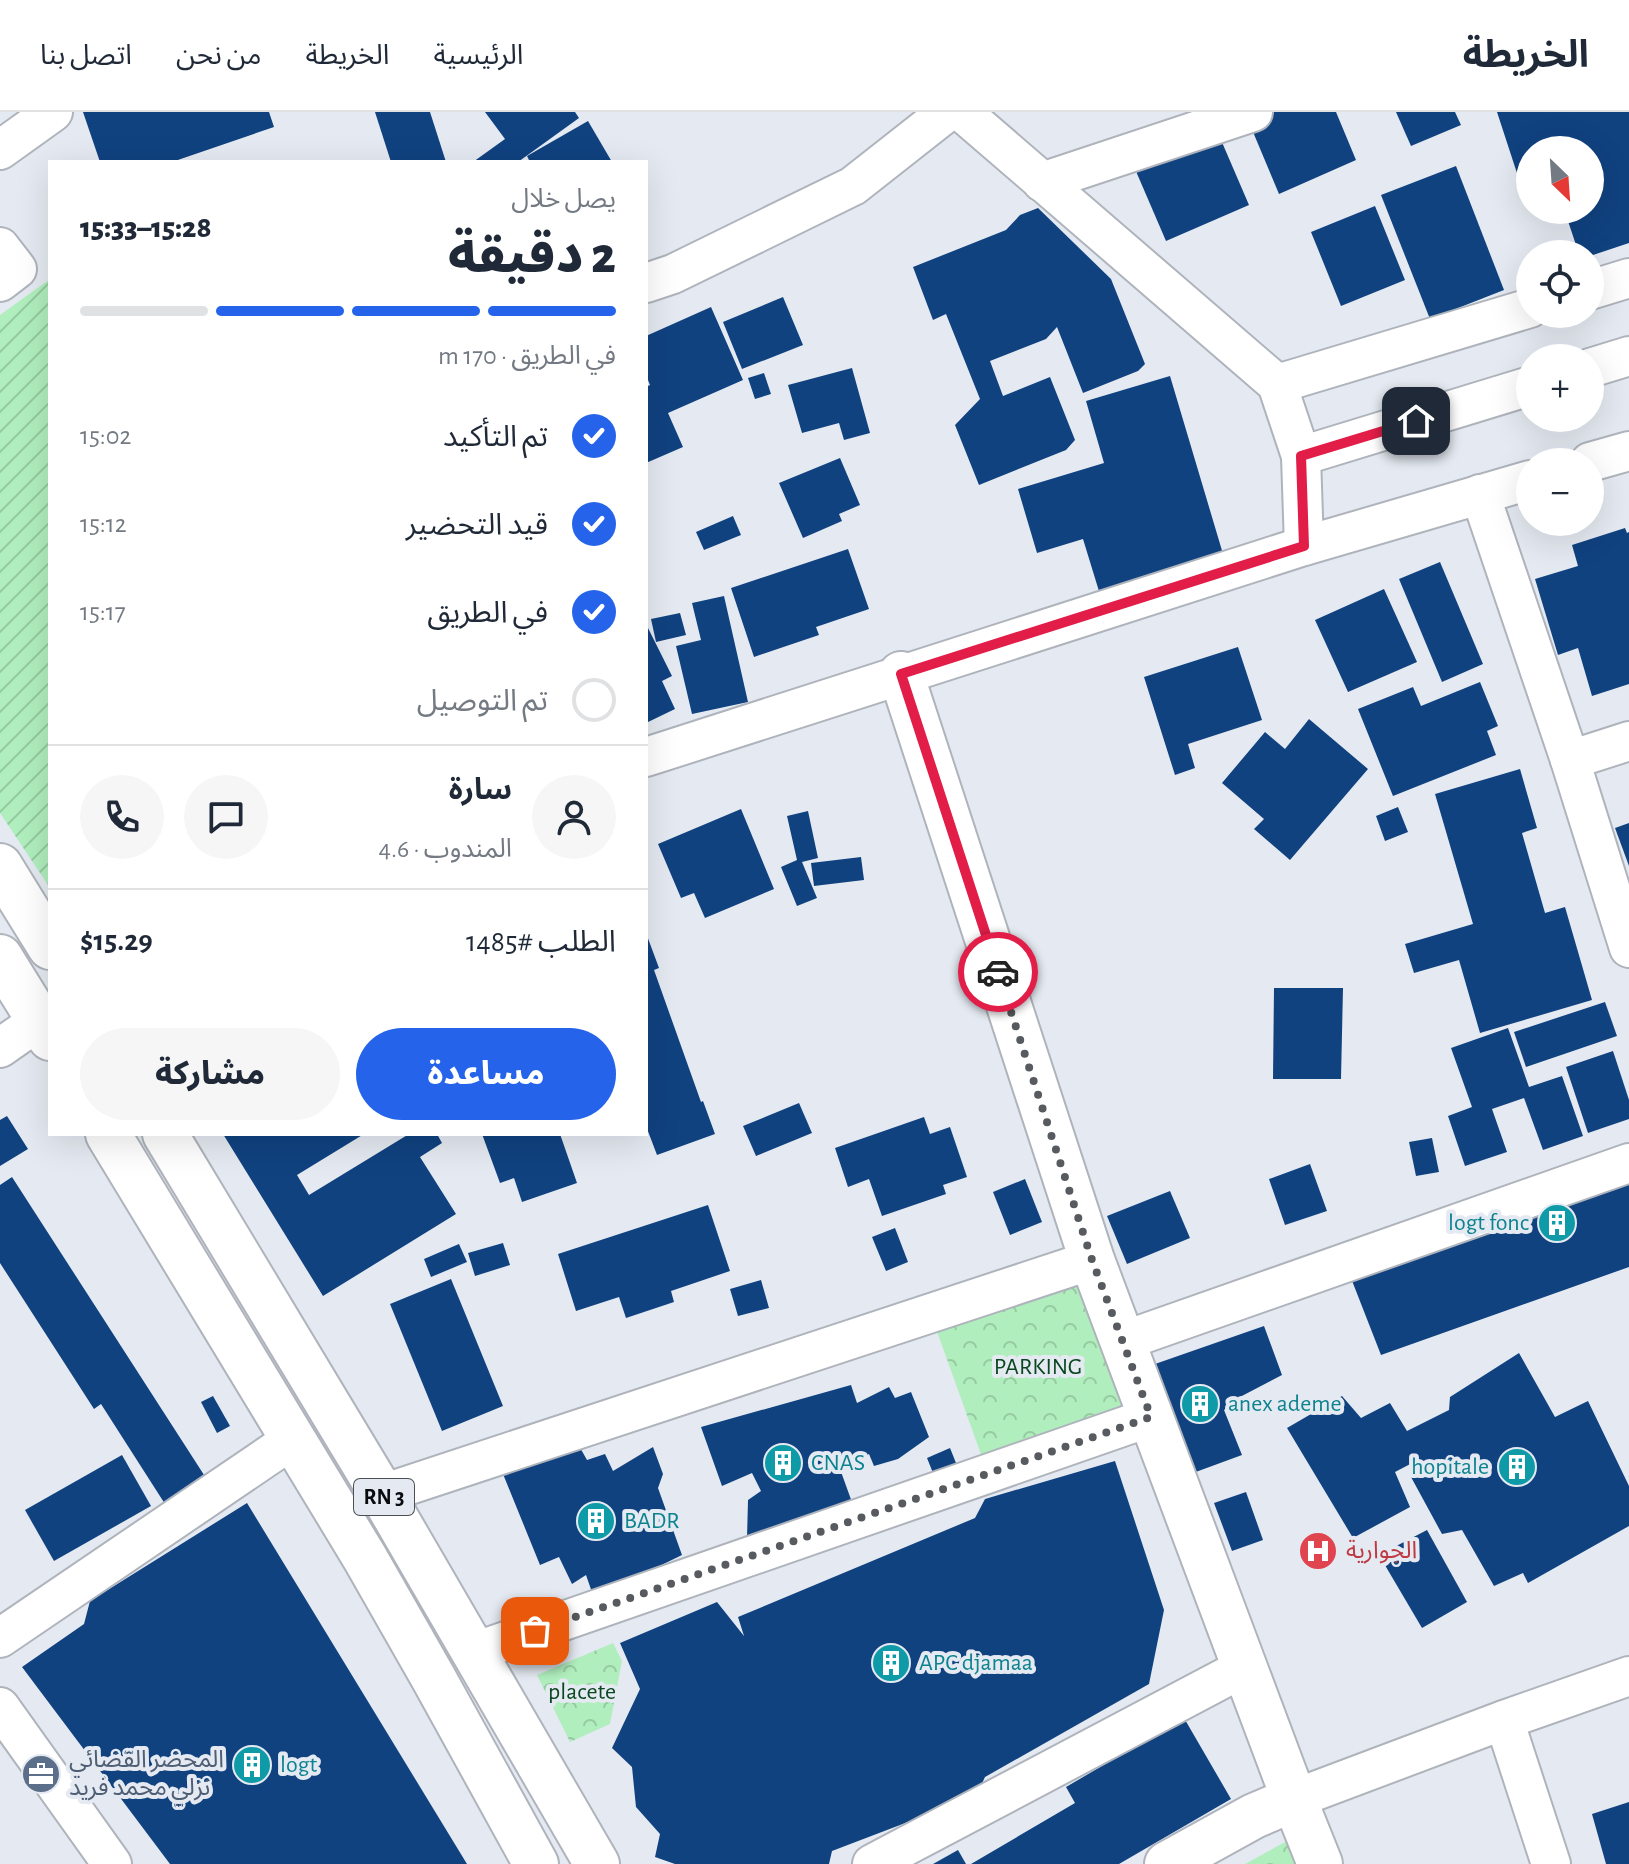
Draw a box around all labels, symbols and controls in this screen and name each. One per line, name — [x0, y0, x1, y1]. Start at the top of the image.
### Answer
text: الخريطة — [1463, 37, 1589, 75]
text: اتصل بنا — [40, 42, 132, 70]
text: من نحن — [176, 42, 262, 70]
text: الخريطة — [306, 42, 389, 70]
text: الرئيسية — [433, 42, 523, 70]
north arrow — [1516, 136, 1604, 224]
map controls — [1516, 136, 1604, 536]
text: يصل خلال — [511, 186, 616, 212]
text: 15:28–15:33 — [80, 213, 211, 243]
text: 2 دقيقة — [448, 230, 616, 282]
button: locate — [1516, 240, 1604, 328]
text: في الطريق · 170 m — [438, 343, 616, 369]
button: + — [1516, 344, 1604, 432]
pin — [1382, 387, 1450, 455]
icon: home — [1394, 399, 1438, 443]
icon: check — [572, 414, 616, 458]
text: تم التأكيد — [443, 422, 548, 452]
text: 15:02 — [80, 423, 131, 449]
button: − — [1516, 448, 1604, 536]
icon: check — [572, 502, 616, 546]
text: قيد التحضير — [406, 510, 548, 540]
text: 15:12 — [80, 511, 127, 537]
icon: check — [572, 590, 616, 634]
text: في الطريق — [427, 598, 548, 628]
text: 15:17 — [80, 599, 126, 625]
text: تم التوصيل — [417, 686, 548, 716]
button: phone — [80, 775, 164, 859]
button: chat — [184, 775, 268, 859]
text: سارة — [449, 775, 512, 805]
button: person — [532, 775, 616, 859]
text: المندوب · 4.6 — [379, 836, 512, 862]
text: $15.29 — [80, 926, 153, 956]
text: الطلب #1485 — [466, 927, 616, 957]
courier — [958, 932, 1038, 1012]
icon: car — [976, 950, 1020, 994]
button: مشاركة — [80, 1028, 340, 1120]
button: مساعدة — [356, 1028, 616, 1120]
building icon: logt fonc — [1536, 1202, 1578, 1244]
place label: logt fonc — [1448, 1211, 1529, 1235]
park label: PARKING — [994, 1355, 1082, 1379]
building icon: anex ademe — [1179, 1383, 1221, 1425]
place label: anex ademe — [1228, 1392, 1342, 1416]
building icon: CNAS — [762, 1442, 804, 1484]
building icon: hopitale — [1496, 1446, 1538, 1488]
place label: CNAS — [811, 1451, 865, 1475]
place label: hopitale — [1411, 1455, 1489, 1479]
road number: RN 3 — [354, 1479, 414, 1515]
building icon: BADR — [575, 1500, 617, 1542]
place label: BADR — [624, 1509, 680, 1533]
hospital icon: الجوارية — [1297, 1530, 1339, 1572]
place label: الجوارية — [1346, 1539, 1417, 1564]
pin — [501, 1597, 569, 1665]
icon: bag — [513, 1609, 557, 1653]
building icon: APC djamaa — [870, 1642, 912, 1684]
place label: APC djamaa — [919, 1651, 1033, 1675]
park label: placete — [548, 1680, 616, 1704]
building icon: logt — [231, 1744, 273, 1786]
place label: المحضر القضائي نزلي محمد فريد — [69, 1748, 224, 1806]
office icon: المحضر القضائي نزلي محمد فريد — [20, 1753, 62, 1795]
place label: logt — [280, 1753, 317, 1777]

